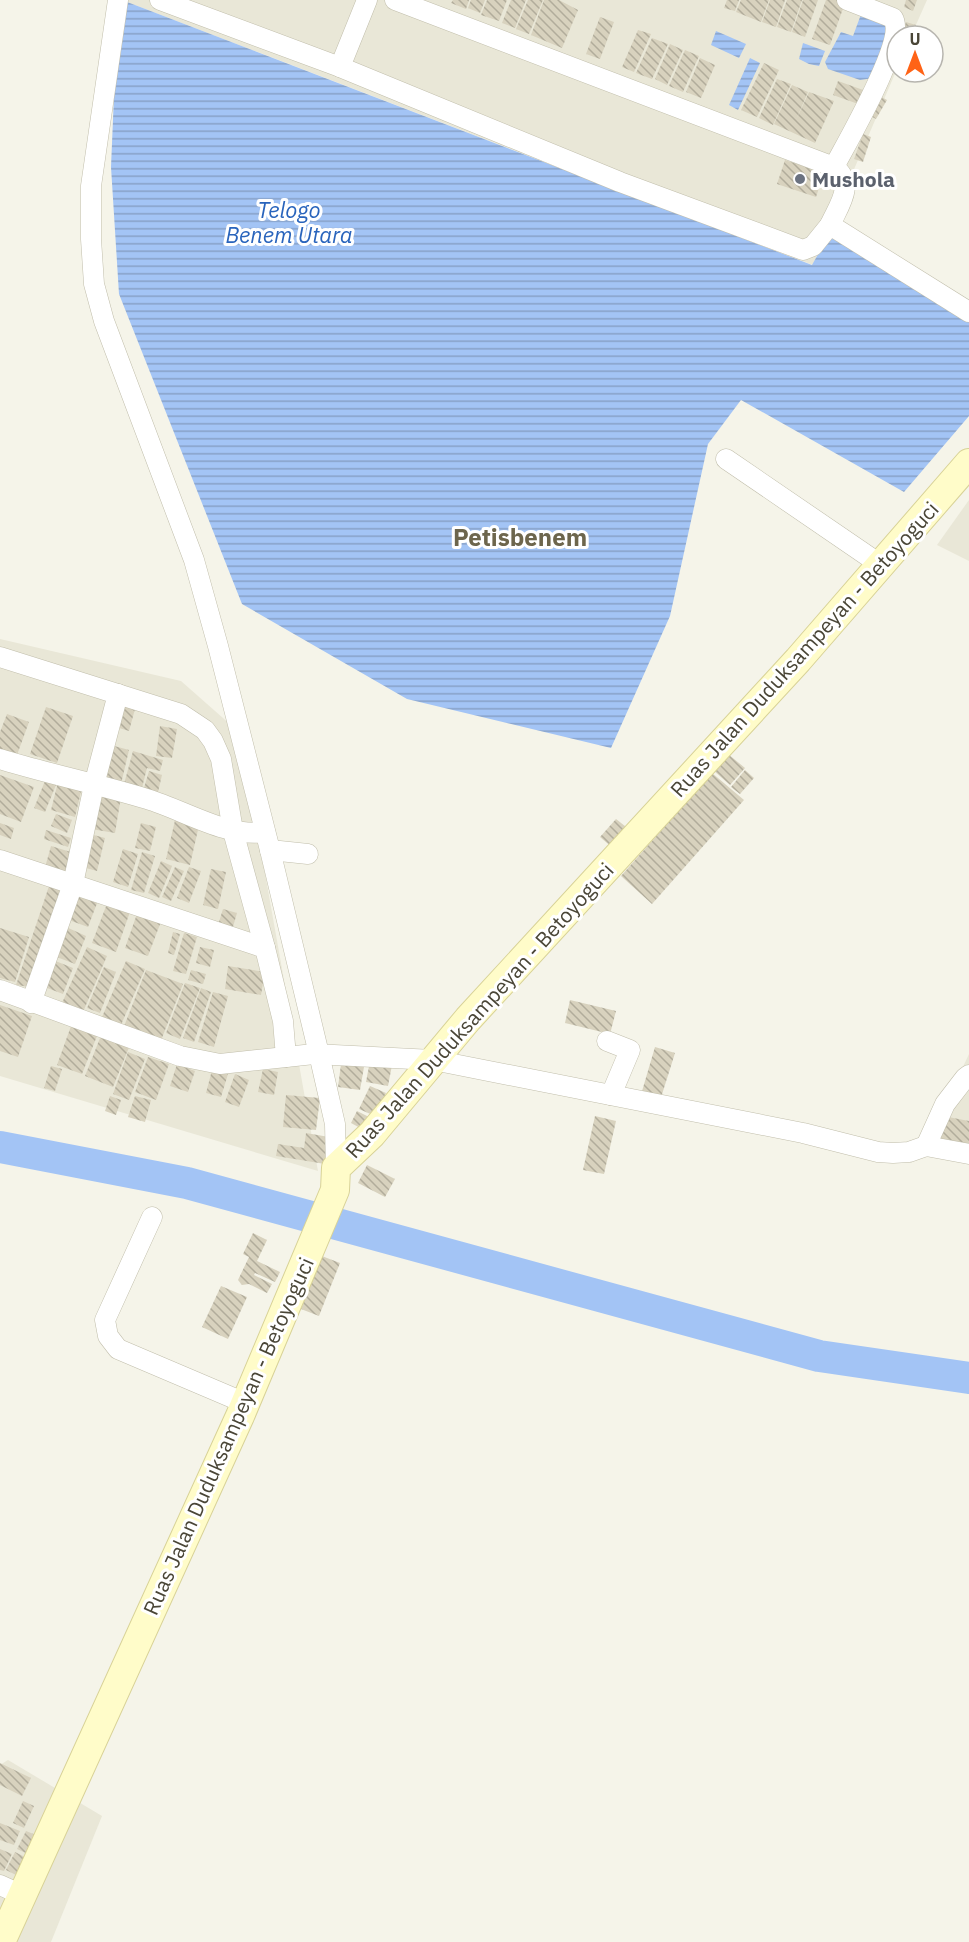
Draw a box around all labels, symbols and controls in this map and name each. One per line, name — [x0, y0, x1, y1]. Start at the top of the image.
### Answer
north arrow — [885, 24, 945, 84]
text: U — [909, 29, 921, 49]
place label: Mushola — [812, 165, 895, 193]
marker: Mushola — [793, 172, 807, 186]
water label: Telogo Benem Utara — [225, 195, 353, 249]
street label: Ruas Jalan Duduksampeyan - Betoyoguci — [664, 495, 944, 803]
district label: Petisbenem — [453, 521, 587, 553]
street label: Ruas Jalan Duduksampeyan - Betoyoguci — [339, 856, 619, 1164]
street label: Ruas Jalan Duduksampeyan - Betoyoguci — [136, 1253, 320, 1619]

